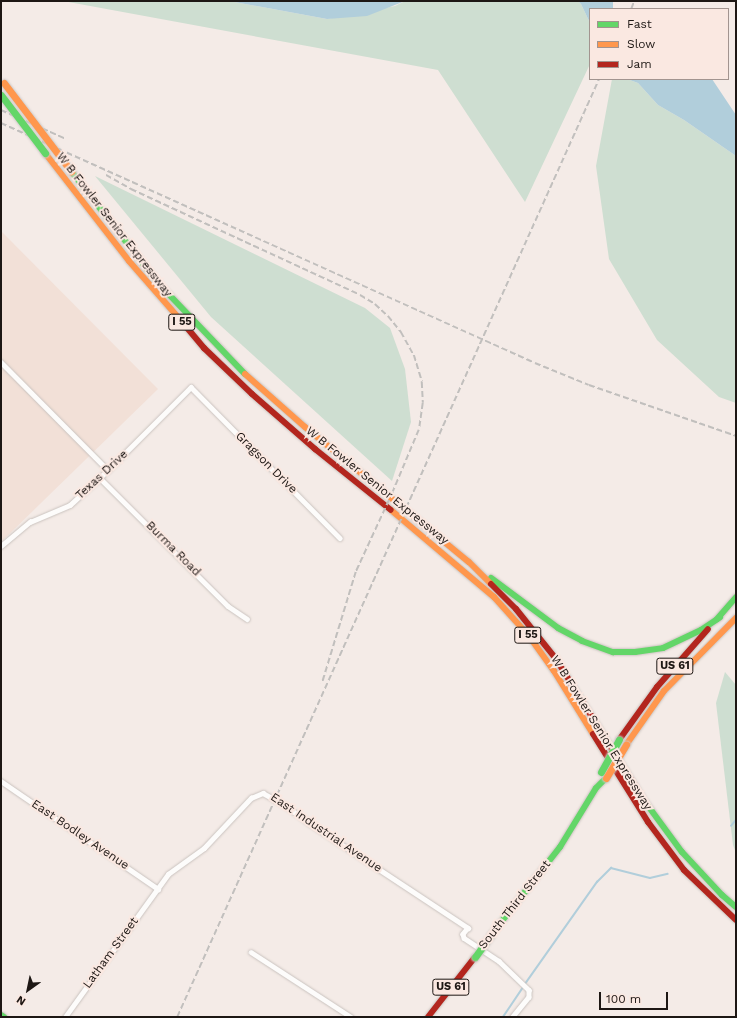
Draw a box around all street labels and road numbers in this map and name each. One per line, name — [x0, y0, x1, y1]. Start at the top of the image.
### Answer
street label: W B Fowler Senior Expressway — [53, 150, 175, 300]
road number: I 55 — [168, 313, 196, 331]
street label: W B Fowler Senior Expressway — [302, 424, 452, 548]
street label: Gragson Drive — [232, 429, 300, 497]
street label: Texas Drive — [73, 447, 131, 503]
street label: Burma Road — [143, 519, 203, 579]
road number: I 55 — [514, 626, 542, 644]
street label: W B Fowler Senior Expressway — [547, 653, 655, 813]
road number: US 61 — [656, 657, 694, 675]
street label: East Industrial Avenue — [267, 790, 385, 876]
street label: East Bodley Avenue — [28, 797, 132, 873]
street label: South Third Street — [476, 858, 554, 952]
street label: Latham Street — [80, 915, 142, 991]
road number: US 61 — [432, 978, 470, 996]

